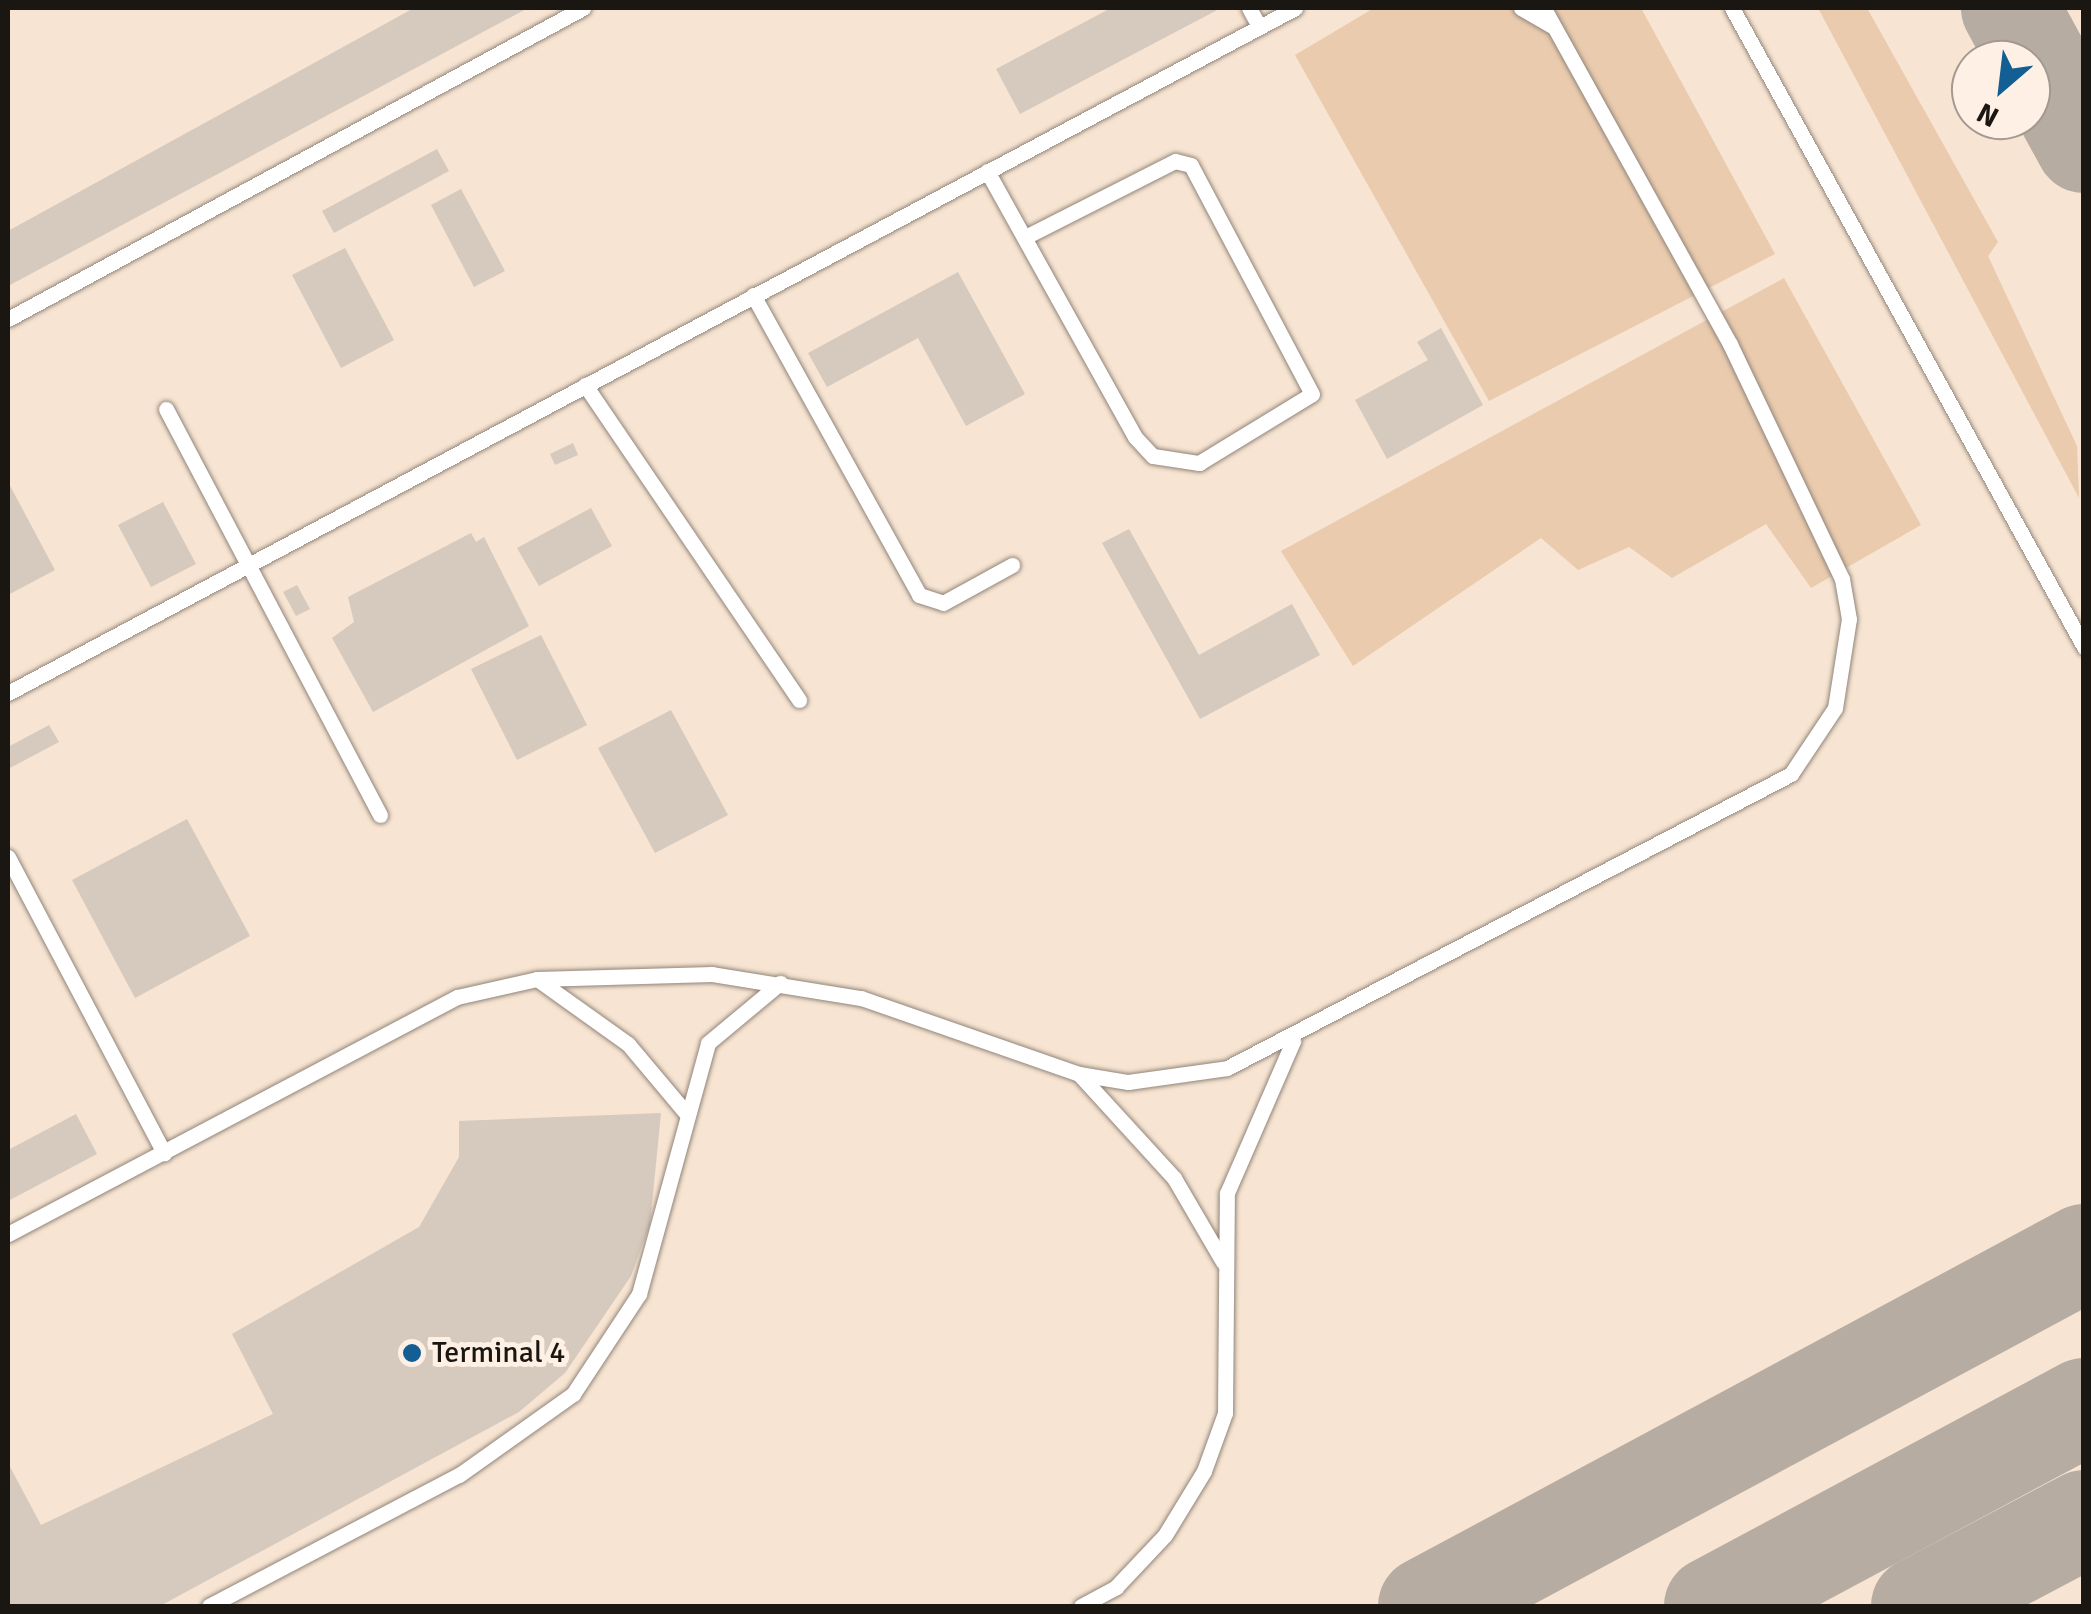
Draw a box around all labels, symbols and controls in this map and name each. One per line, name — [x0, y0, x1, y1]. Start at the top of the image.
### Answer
north arrow — [1951, 40, 2051, 140]
text: N — [1971, 95, 2004, 134]
place label: Terminal 4 — [432, 1335, 566, 1371]
marker: Terminal 4 — [401, 1342, 423, 1364]

